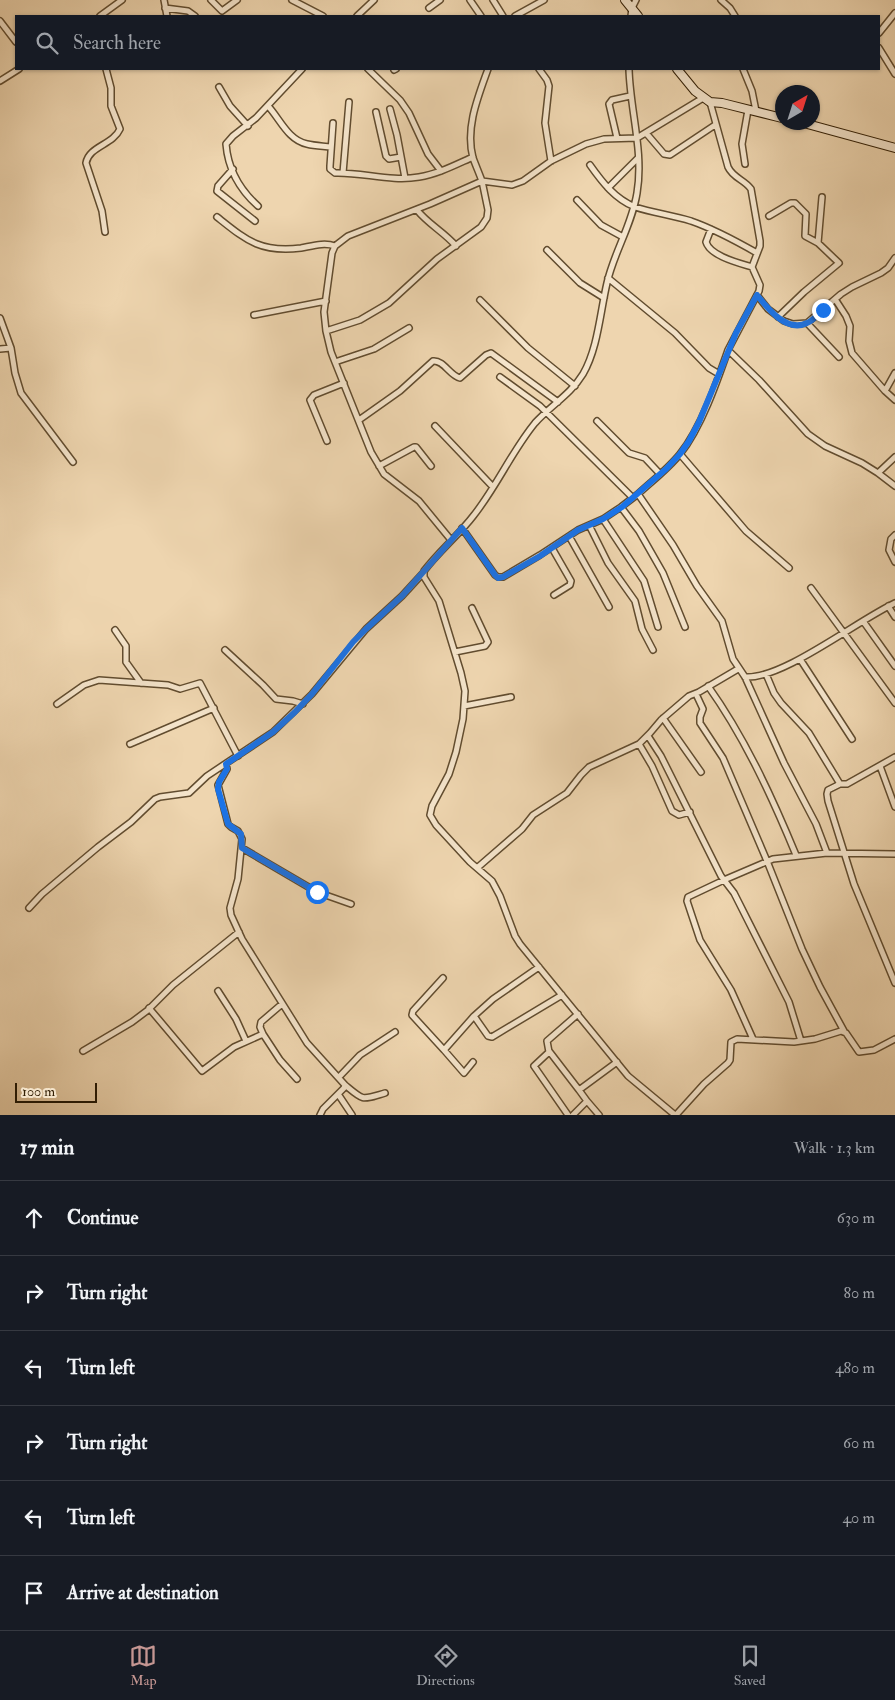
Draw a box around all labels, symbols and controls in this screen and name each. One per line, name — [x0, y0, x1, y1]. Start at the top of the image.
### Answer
search box — [15, 15, 880, 70]
icon: search — [33, 29, 61, 57]
text: Search here — [73, 31, 161, 55]
north arrow — [775, 85, 820, 130]
route end — [812, 299, 835, 322]
route start — [306, 881, 329, 904]
scale bar — [15, 1080, 98, 1103]
text: 100 m — [22, 1083, 55, 1100]
text: 17 min — [20, 1134, 74, 1161]
text: Walk · 1.3 km — [794, 1138, 875, 1158]
icon: ahead — [20, 1204, 48, 1232]
text: Continue — [67, 1206, 138, 1230]
text: 630 m — [837, 1208, 875, 1228]
icon: right — [20, 1279, 48, 1307]
text: Turn right — [67, 1281, 147, 1305]
text: 80 m — [844, 1283, 875, 1303]
icon: left — [20, 1354, 48, 1382]
text: Turn left — [67, 1356, 135, 1380]
text: 480 m — [835, 1358, 875, 1378]
icon: right — [20, 1429, 48, 1457]
text: Turn right — [67, 1431, 147, 1455]
text: 60 m — [843, 1433, 875, 1453]
icon: left — [20, 1504, 48, 1532]
text: Turn left — [67, 1506, 135, 1530]
text: 40 m — [842, 1508, 875, 1528]
icon: arrive — [20, 1579, 48, 1607]
text: Arrive at destination — [67, 1581, 219, 1605]
tab: Map — [129, 1642, 157, 1689]
tab: Directions — [416, 1642, 475, 1689]
tab: Saved — [734, 1642, 766, 1689]

